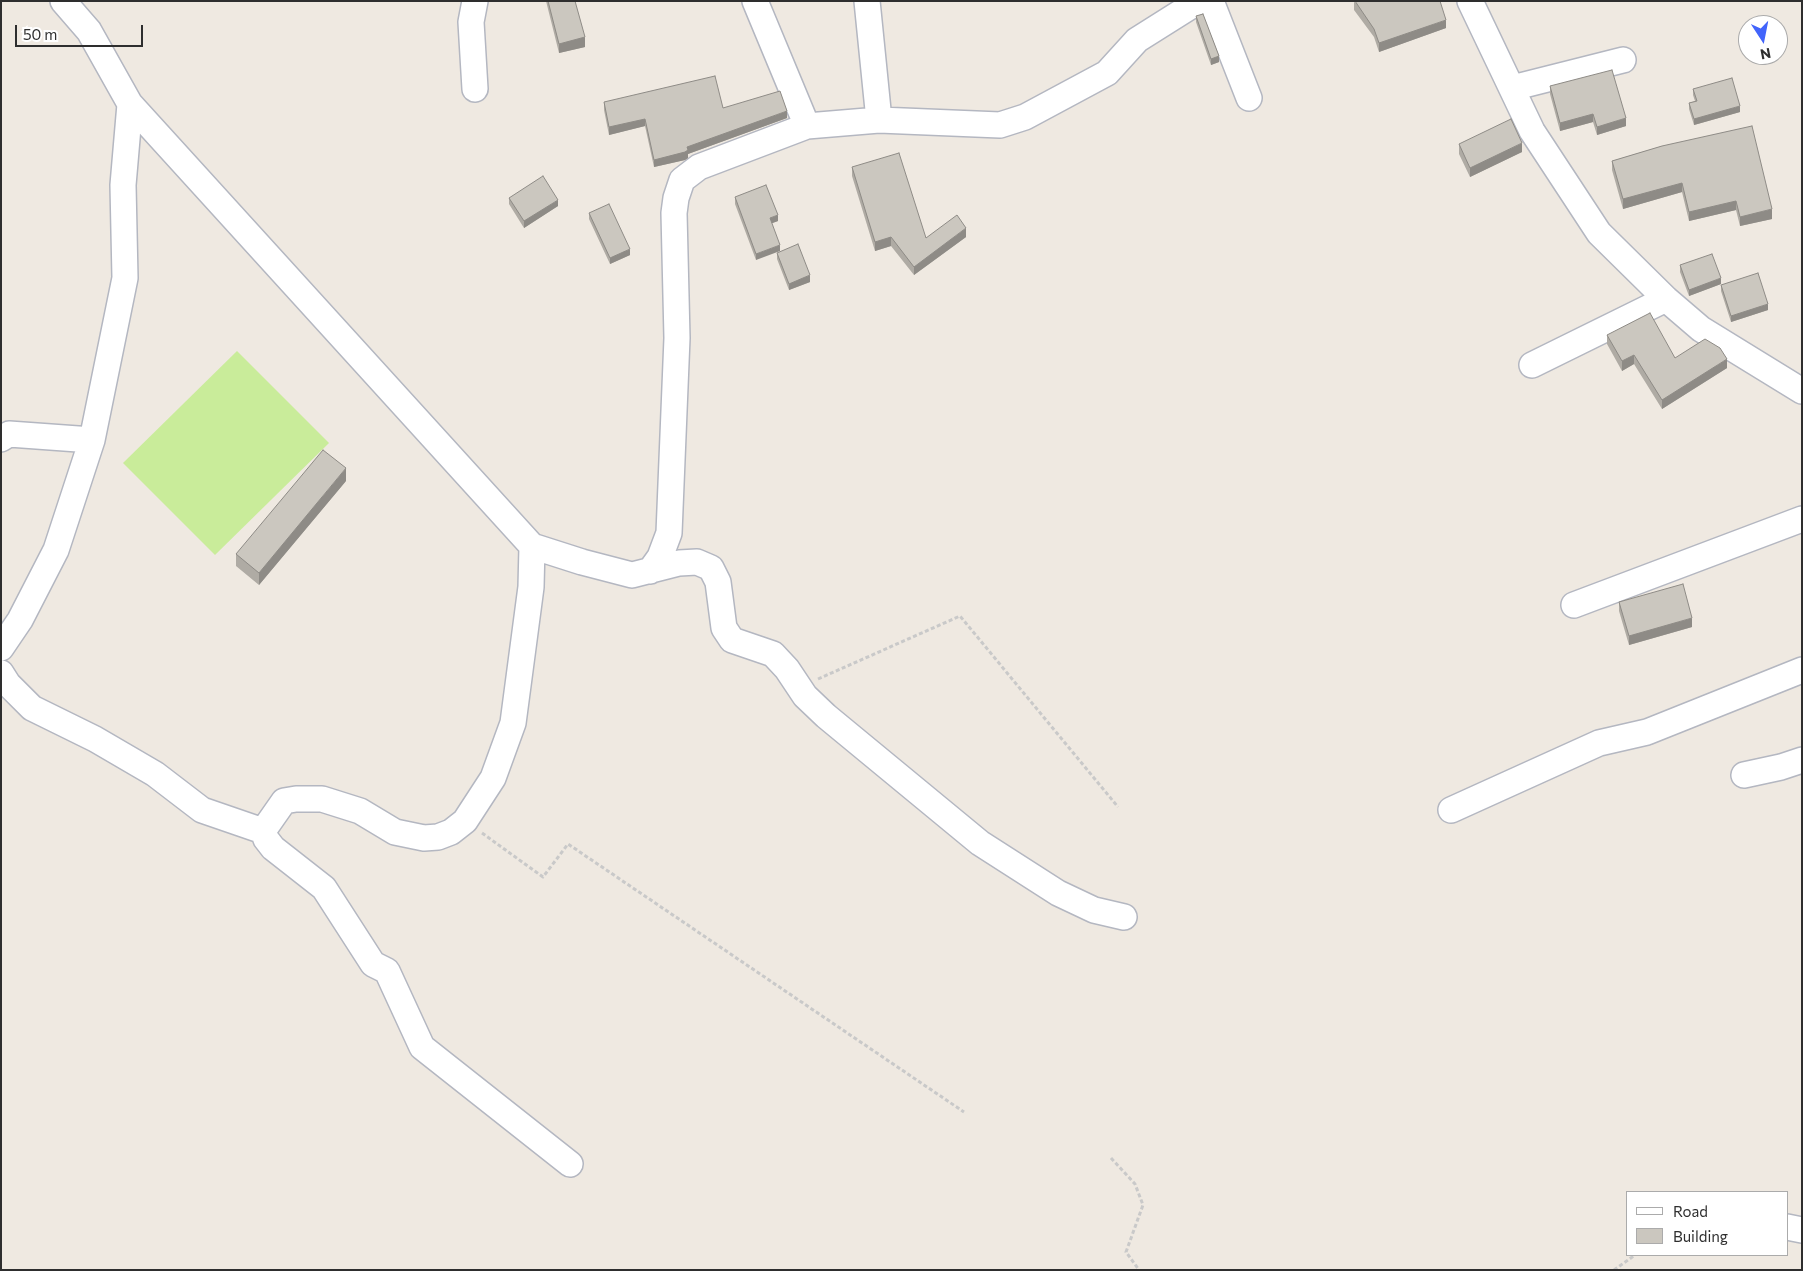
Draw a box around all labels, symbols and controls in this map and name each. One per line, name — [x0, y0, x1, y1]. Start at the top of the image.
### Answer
scale bar — [18, 15, 145, 47]
north arrow — [1738, 15, 1788, 65]
text: 50 m — [23, 25, 57, 43]
text: N — [1759, 45, 1773, 64]
legend — [1626, 1191, 1788, 1256]
text: Road — [1673, 1202, 1708, 1220]
text: Building — [1673, 1227, 1728, 1245]

